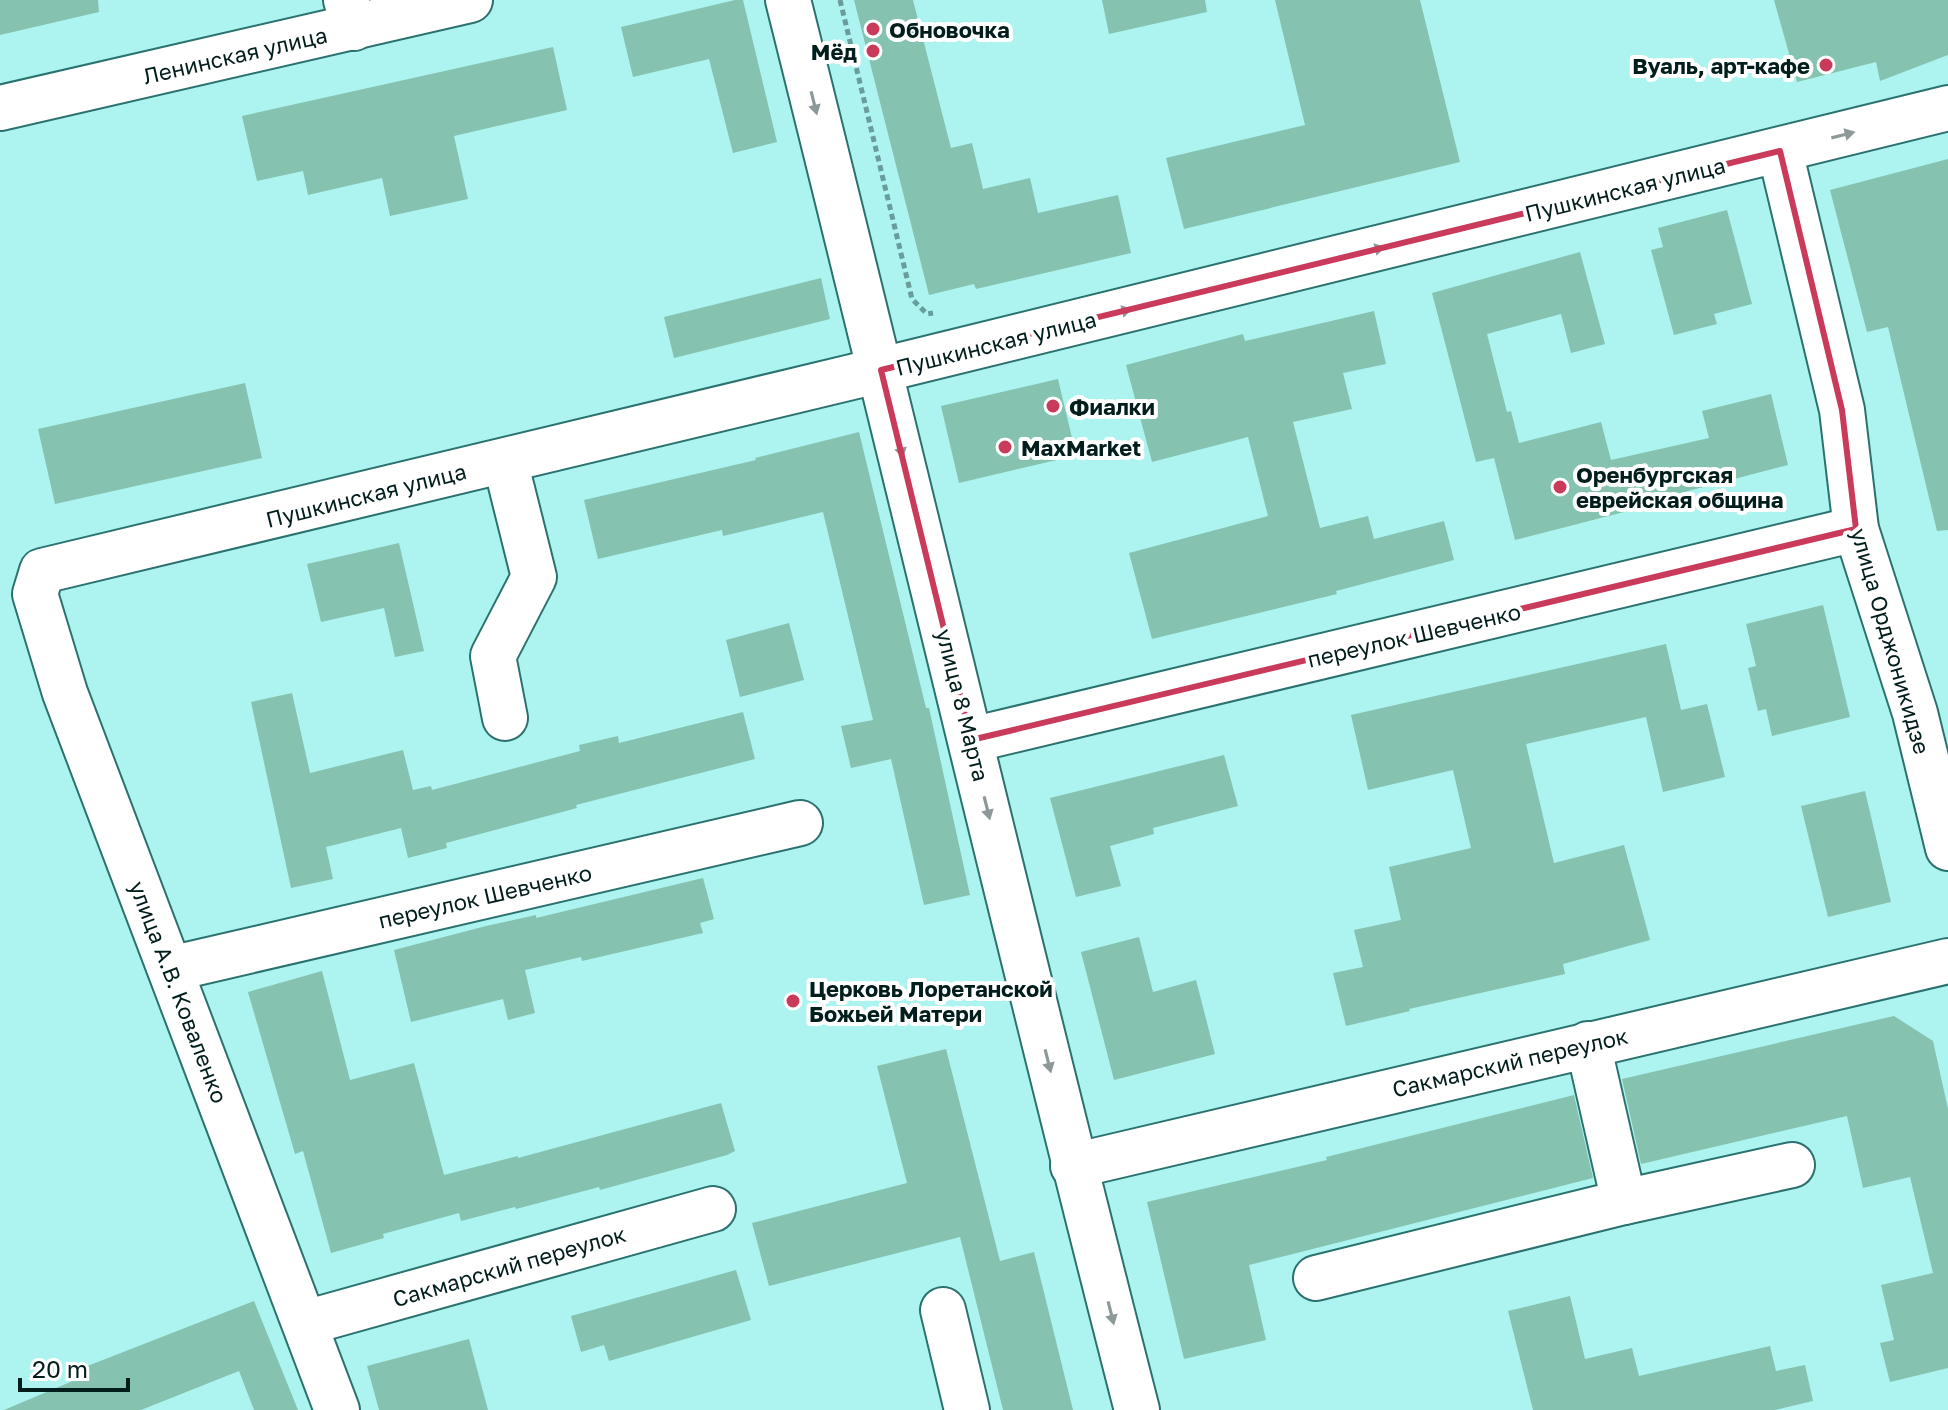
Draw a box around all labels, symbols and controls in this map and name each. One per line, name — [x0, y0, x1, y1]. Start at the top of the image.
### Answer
place label: Обновочка — [889, 16, 1010, 43]
marker: Обновочка — [864, 20, 882, 38]
street label: Ленинская улица — [140, 21, 330, 89]
place label: Мёд — [811, 38, 857, 65]
marker: Мёд — [864, 42, 882, 60]
place label: Вуаль, арт-кафе — [1632, 52, 1810, 79]
marker: Вуаль, арт-кафе — [1817, 56, 1835, 74]
one-way arrow — [809, 90, 821, 115]
one-way arrow — [1831, 129, 1856, 141]
street label: Пушкинская улица — [1522, 151, 1728, 227]
one-way arrow — [1360, 244, 1385, 256]
street label: Пушкинская улица — [893, 305, 1099, 381]
one-way arrow — [1108, 305, 1133, 318]
place label: Фиалки — [1069, 393, 1155, 420]
marker: Фиалки — [1044, 397, 1062, 415]
one-way arrow — [894, 434, 907, 459]
place label: MaxMarket — [1021, 434, 1141, 461]
marker: MaxMarket — [996, 438, 1014, 456]
street label: Пушкинская улица — [263, 457, 469, 533]
place label: Оренбургская еврейская община — [1576, 461, 1783, 513]
marker: Оренбургская еврейская община — [1551, 478, 1569, 496]
street label: улица Орджоникидзе — [1846, 525, 1936, 757]
street label: переулок Шевченко — [1305, 597, 1523, 673]
street label: улица 8 Марта — [931, 626, 995, 784]
one-way arrow — [982, 795, 994, 820]
street label: переулок Шевченко — [376, 858, 594, 934]
street label: улица А.В. Коваленко — [124, 877, 234, 1107]
place label: Церковь Лоретанской Божьей Матери — [809, 975, 1053, 1027]
marker: Церковь Лоретанской Божьей Матери — [784, 992, 802, 1010]
street label: Сакмарский переулок — [1389, 1022, 1631, 1102]
one-way arrow — [1042, 1048, 1055, 1073]
street label: Сакмарский переулок — [389, 1220, 629, 1312]
one-way arrow — [1106, 1300, 1118, 1325]
scale bar — [20, 1342, 128, 1392]
text: 20 m — [32, 1354, 88, 1383]

